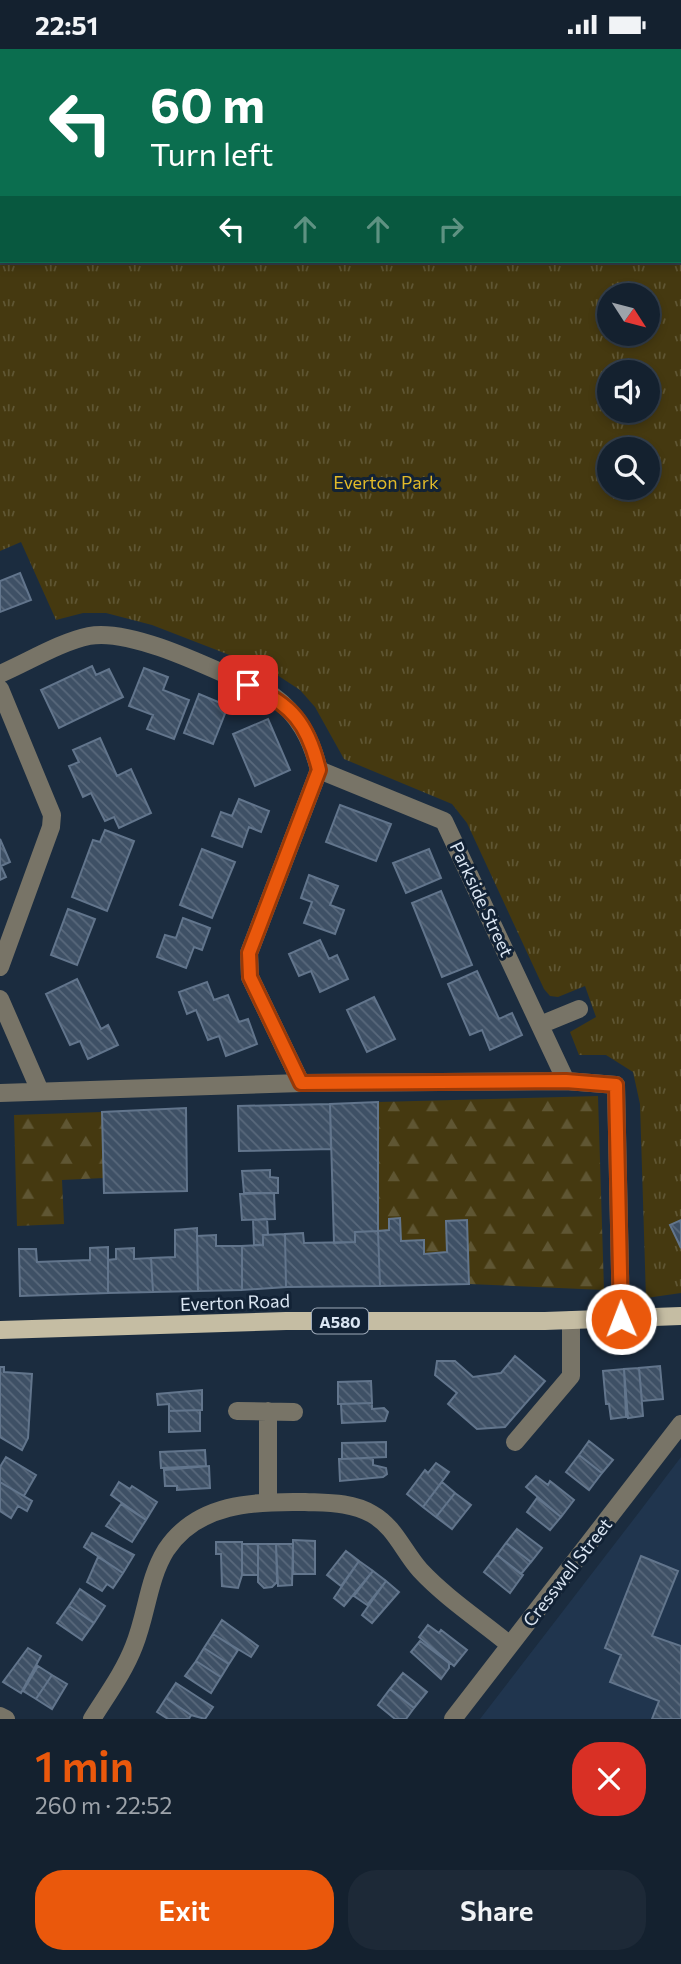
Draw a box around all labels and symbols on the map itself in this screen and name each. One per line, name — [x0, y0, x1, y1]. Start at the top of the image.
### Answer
north arrow — [597, 283, 660, 347]
park label: Everton Park — [333, 471, 439, 493]
pin — [218, 655, 278, 715]
street label: Parkside Street — [446, 838, 518, 960]
position arrow — [584, 1282, 658, 1356]
street label: Everton Road — [180, 1289, 290, 1315]
road number: A580 — [312, 1309, 368, 1333]
street label: Cresswell Street — [518, 1513, 616, 1631]

